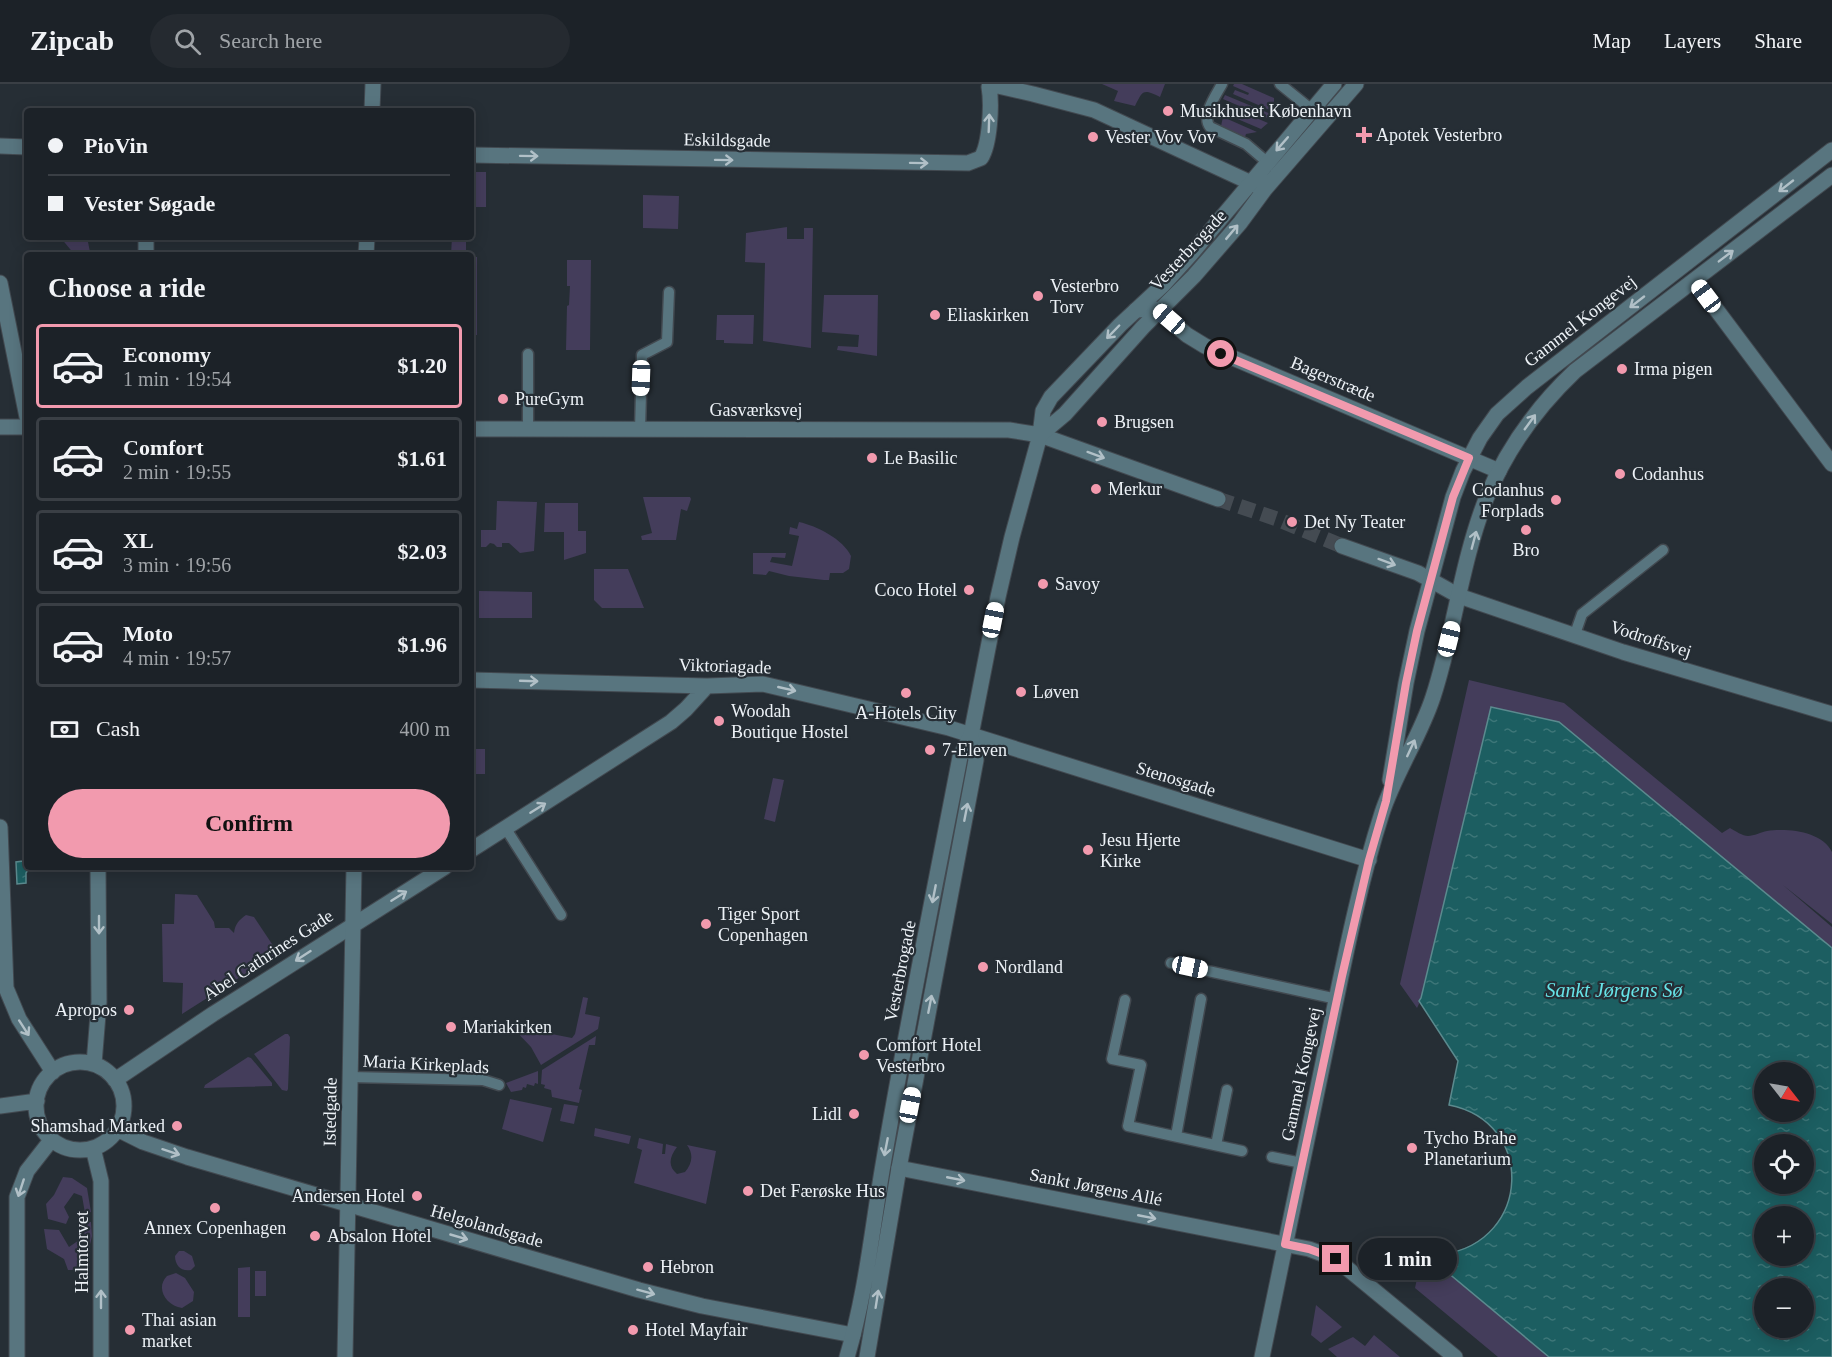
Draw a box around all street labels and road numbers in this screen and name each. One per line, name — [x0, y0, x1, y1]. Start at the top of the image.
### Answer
street label: Eskildsgade — [683, 129, 771, 151]
street label: Vesterbrogade — [1146, 206, 1230, 294]
street label: Gammel Kongevej — [1520, 271, 1640, 371]
street label: Bagerstræde — [1288, 352, 1378, 406]
street label: Gasværksvej — [710, 400, 803, 420]
street label: Vodroffsvej — [1608, 616, 1694, 662]
street label: Viktoriagade — [678, 654, 772, 678]
street label: Stenosgade — [1134, 757, 1218, 801]
street label: Abel Cathrines Gade — [199, 906, 337, 1004]
street label: Vesterbrogade — [880, 919, 920, 1023]
street label: Gammel Kongevej — [1277, 1005, 1325, 1143]
street label: Maria Kirkeplads — [362, 1051, 490, 1077]
street label: Istedgade — [319, 1077, 341, 1147]
street label: Sankt Jørgens Allé — [1028, 1164, 1164, 1210]
street label: Helgolandsgade — [429, 1200, 545, 1252]
street label: Halmtorvet — [72, 1211, 92, 1293]

